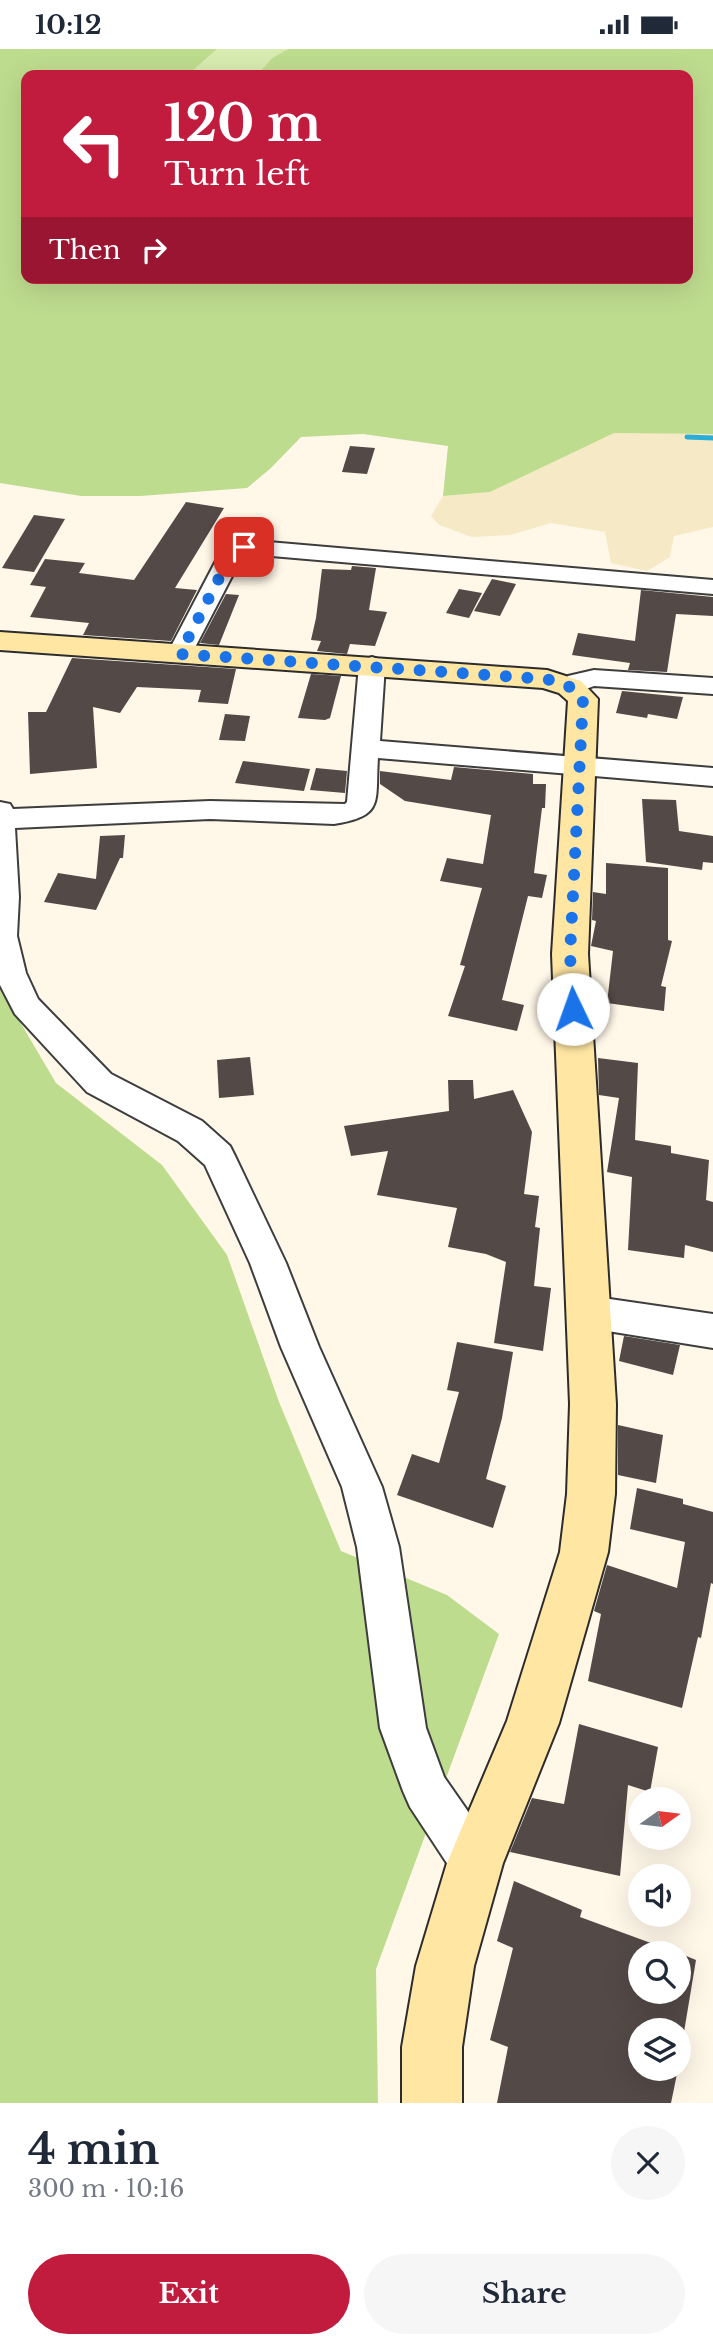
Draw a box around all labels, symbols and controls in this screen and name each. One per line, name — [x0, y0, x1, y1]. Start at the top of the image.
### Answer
text: 10:12 — [35, 9, 102, 41]
text: 120 m — [164, 93, 322, 154]
icon: left — [49, 98, 140, 189]
text: Turn left — [164, 154, 310, 194]
icon: right — [135, 231, 173, 269]
text: Then — [49, 234, 121, 266]
pin — [214, 517, 274, 577]
icon: arrive — [225, 528, 263, 566]
position arrow — [536, 972, 610, 1046]
north arrow — [628, 1787, 691, 1850]
map controls — [628, 1787, 691, 2081]
button: sound — [628, 1864, 691, 1927]
button: search — [628, 1941, 691, 2004]
button: layers — [628, 2018, 691, 2081]
text: 4 min — [28, 2123, 159, 2175]
button: close — [611, 2126, 685, 2200]
text: 300 m · 10:16 — [28, 2175, 184, 2203]
button: Exit — [28, 2254, 350, 2334]
button: Share — [364, 2254, 685, 2334]

